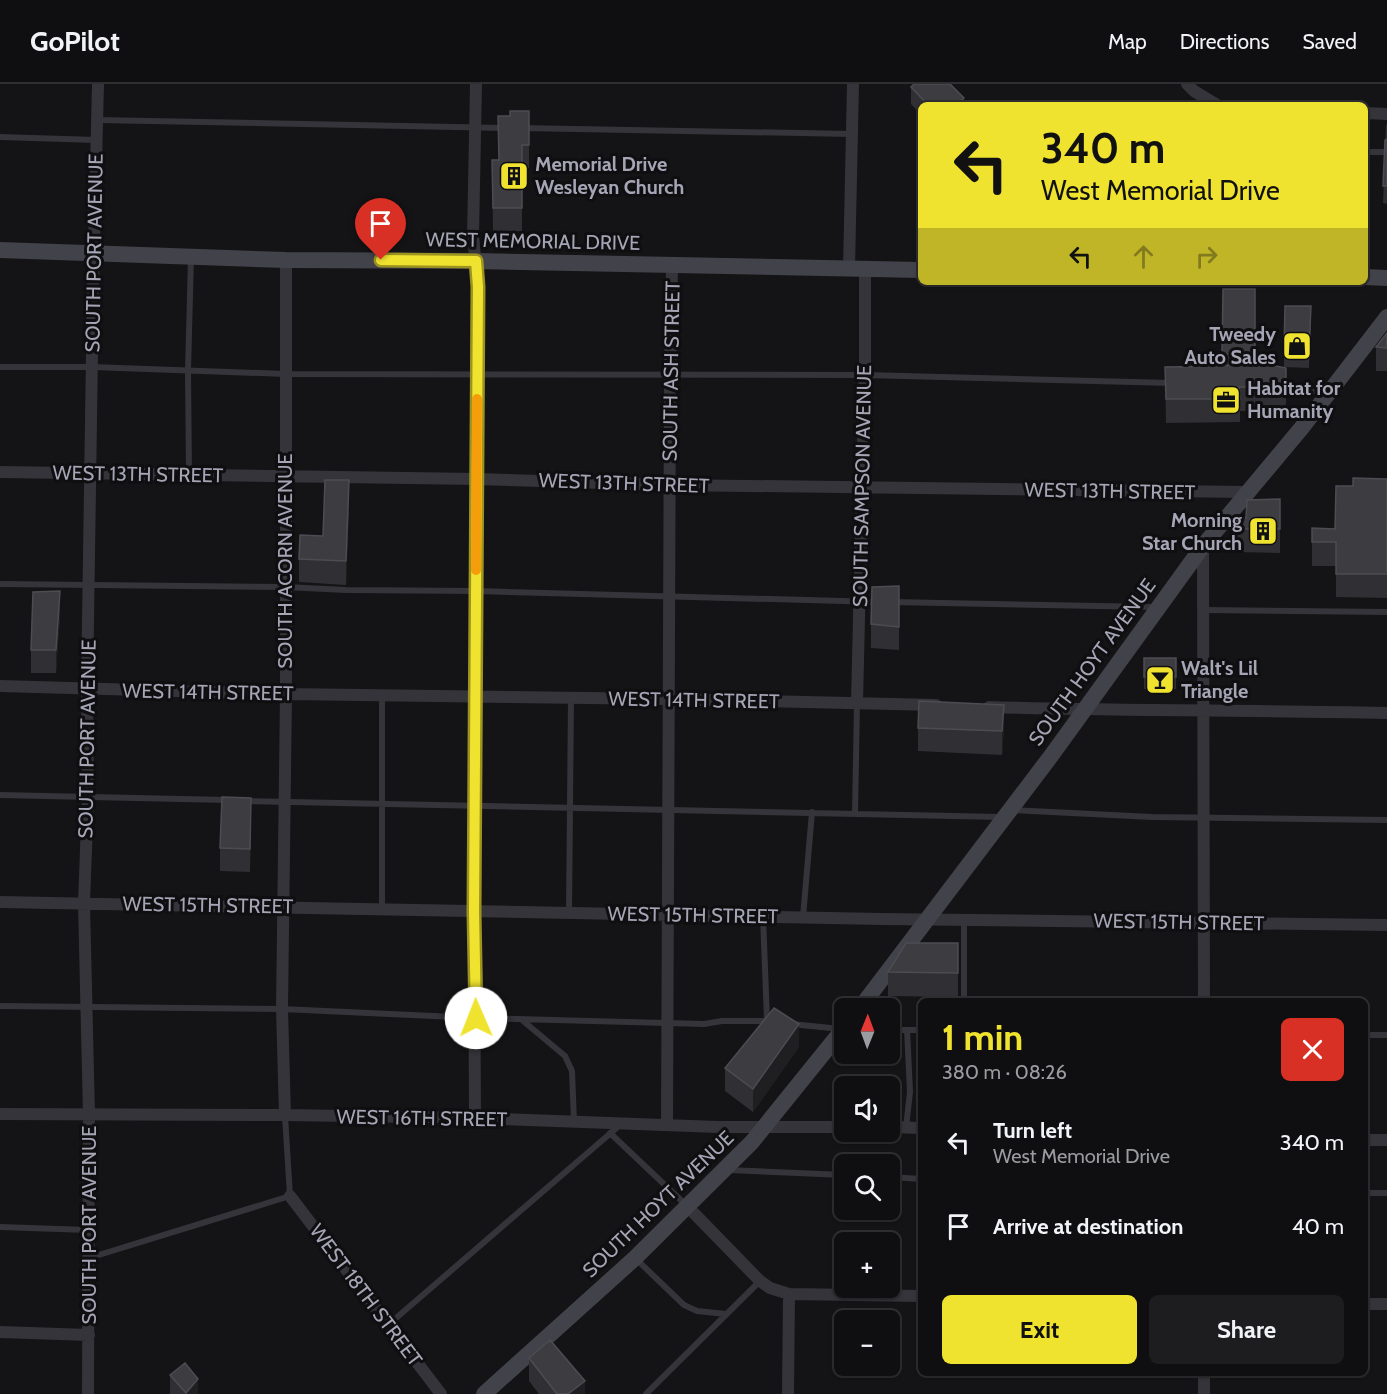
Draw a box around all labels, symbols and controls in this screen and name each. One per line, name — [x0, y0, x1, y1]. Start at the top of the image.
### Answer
text: GoPilot — [30, 24, 120, 58]
text: Map — [1108, 29, 1147, 54]
text: Directions — [1180, 29, 1269, 54]
text: Saved — [1302, 29, 1357, 54]
text: 340 m — [1041, 122, 1165, 174]
icon: left — [942, 126, 1020, 204]
place label: Memorial Drive Wesleyan Church — [535, 152, 684, 199]
street label: SOUTH PORT AVENUE — [80, 153, 108, 353]
building icon: Memorial Drive Wesleyan Church — [498, 160, 530, 192]
text: West Memorial Drive — [1041, 174, 1280, 207]
pin — [355, 198, 406, 260]
icon: arrive — [364, 207, 397, 240]
street label: WEST MEMORIAL DRIVE — [426, 227, 640, 255]
icon: left — [1064, 240, 1097, 273]
icon: ahead — [1127, 240, 1160, 273]
icon: right — [1190, 240, 1223, 273]
street label: SOUTH ASH STREET — [657, 280, 685, 462]
place label: Tweedy Auto Sales — [1185, 322, 1276, 369]
shop icon: Tweedy Auto Sales — [1281, 330, 1313, 362]
street label: SOUTH SAMPSON AVENUE — [848, 365, 876, 607]
place label: Habitat for Humanity — [1247, 376, 1341, 423]
office icon: Habitat for Humanity — [1210, 384, 1242, 416]
street label: SOUTH ACORN AVENUE — [273, 453, 297, 669]
street label: WEST 13TH STREET — [52, 461, 224, 487]
street label: WEST 13TH STREET — [538, 468, 710, 498]
street label: WEST 13TH STREET — [1024, 478, 1196, 504]
place label: Morning Star Church — [1142, 508, 1242, 555]
building icon: Morning Star Church — [1247, 515, 1279, 547]
street label: SOUTH HOYT AVENUE — [1023, 574, 1161, 750]
street label: SOUTH PORT AVENUE — [73, 639, 101, 839]
place label: Walt's Lil Triangle — [1181, 656, 1258, 703]
bar icon: Walt's Lil Triangle — [1144, 664, 1176, 696]
street label: WEST 14TH STREET — [122, 679, 294, 705]
street label: WEST 14TH STREET — [608, 687, 780, 713]
street label: WEST 15TH STREET — [122, 892, 294, 918]
street label: WEST 15TH STREET — [607, 902, 779, 928]
street label: WEST 15TH STREET — [1093, 909, 1265, 935]
position arrow — [444, 986, 508, 1050]
north arrow — [834, 998, 900, 1064]
map controls — [834, 998, 900, 1376]
text: 1 min — [942, 1015, 1023, 1059]
button: close — [1281, 1018, 1344, 1081]
text: 380 m · 08:26 — [942, 1060, 1067, 1084]
button: sound — [834, 1076, 900, 1142]
street label: WEST 16TH STREET — [336, 1105, 508, 1131]
text: Turn left — [993, 1117, 1072, 1144]
street label: SOUTH PORT AVENUE — [77, 1126, 101, 1324]
street label: SOUTH HOYT AVENUE — [578, 1126, 738, 1282]
icon: left — [942, 1126, 975, 1159]
text: 340 m — [1280, 1129, 1344, 1156]
text: West Memorial Drive — [993, 1144, 1170, 1168]
button: search — [834, 1154, 900, 1220]
icon: arrive — [942, 1210, 975, 1243]
text: Arrive at destination — [993, 1213, 1183, 1240]
text: 40 m — [1292, 1213, 1344, 1240]
street label: WEST 18TH STREET — [305, 1219, 427, 1371]
button: + — [834, 1232, 900, 1298]
button: Exit — [942, 1295, 1137, 1364]
button: Share — [1149, 1295, 1344, 1364]
button: − — [834, 1310, 900, 1376]

